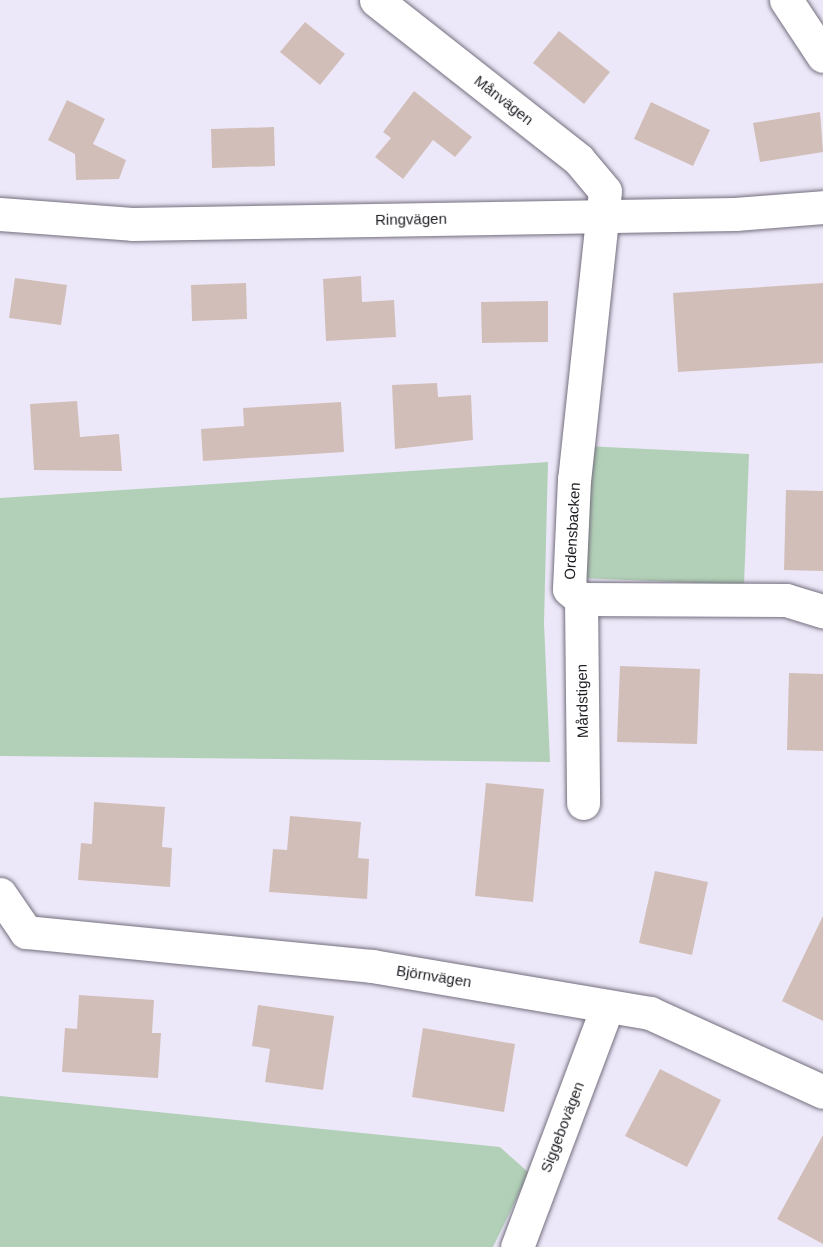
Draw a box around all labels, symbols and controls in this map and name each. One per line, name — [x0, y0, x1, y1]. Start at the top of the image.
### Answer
street label: Månvägen — [471, 71, 537, 129]
street label: Ringvägen — [375, 209, 447, 229]
street label: Ordensbacken — [560, 482, 584, 580]
street label: Mårdstigen — [572, 664, 592, 738]
street label: Björnvägen — [395, 961, 473, 991]
street label: Siggebovägen — [536, 1079, 588, 1175]

